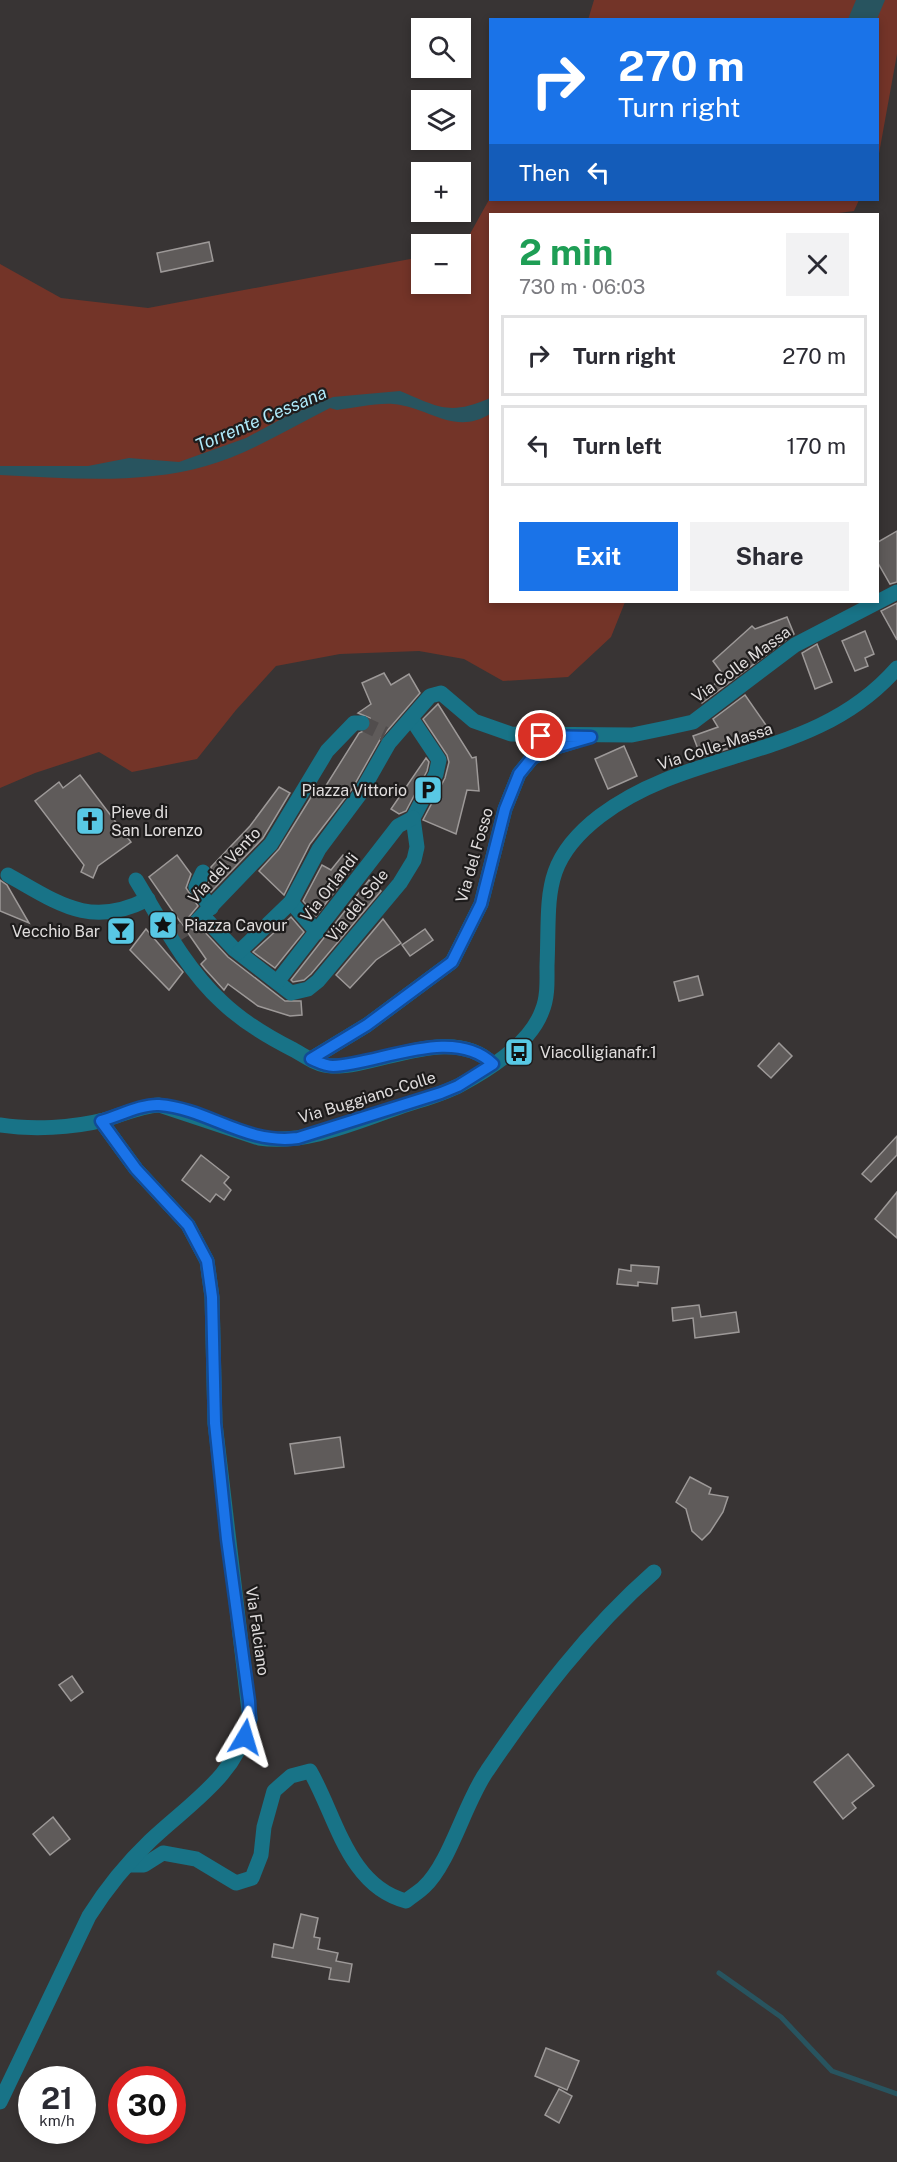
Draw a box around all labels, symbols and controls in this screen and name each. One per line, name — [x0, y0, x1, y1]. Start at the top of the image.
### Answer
map controls — [411, 18, 471, 294]
button: search — [411, 18, 471, 78]
text: 270 m — [618, 41, 745, 90]
icon: right — [519, 42, 597, 120]
button: layers — [411, 90, 471, 150]
text: Turn right — [618, 91, 741, 123]
icon: left — [582, 156, 615, 189]
text: Then — [519, 160, 570, 186]
button: + — [411, 162, 471, 222]
text: 2 min — [519, 231, 613, 273]
button: close — [786, 233, 849, 296]
button: − — [411, 234, 471, 294]
text: 730 m · 06:03 — [519, 275, 645, 299]
icon: right — [522, 339, 555, 372]
text: Turn right — [573, 343, 676, 369]
text: 270 m — [782, 343, 846, 369]
water label: Torrente Cessana — [192, 381, 330, 456]
icon: left — [522, 429, 555, 462]
text: Turn left — [573, 433, 662, 459]
text: 170 m — [786, 433, 846, 459]
button: Exit — [519, 522, 678, 591]
button: Share — [690, 522, 849, 591]
street label: Via Colle Massa — [688, 622, 794, 707]
pin — [515, 710, 566, 761]
icon: arrive — [524, 719, 557, 752]
street label: Via Colle-Massa — [655, 719, 775, 774]
parking icon: Piazza Vittorio — [412, 774, 444, 806]
place label: Piazza Vittorio — [302, 781, 407, 800]
place label: Pieve di San Lorenzo — [111, 803, 203, 840]
church icon: Pieve di San Lorenzo — [74, 805, 106, 837]
street label: Via del Fosso — [452, 805, 497, 905]
street label: Via del Vento — [184, 823, 264, 907]
street label: Via Orlandi — [297, 849, 362, 925]
street label: Via del Sole — [322, 865, 392, 945]
place icon: Piazza Cavour — [147, 909, 179, 941]
bar icon: Vecchio Bar — [105, 915, 137, 947]
place label: Piazza Cavour — [184, 916, 287, 935]
place label: Vecchio Bar — [12, 922, 100, 941]
bus stop icon: Viacolligianafr.1 — [503, 1036, 535, 1068]
place label: Viacolligianafr.1 — [540, 1043, 657, 1062]
street label: Via Buggiano-Colle — [296, 1068, 438, 1127]
street label: Via Falciano — [242, 1585, 273, 1677]
position arrow — [213, 1705, 277, 1769]
speed limit sign: 30 — [108, 2066, 186, 2144]
text: 21 — [41, 2080, 73, 2116]
text: km/h — [39, 2112, 75, 2129]

